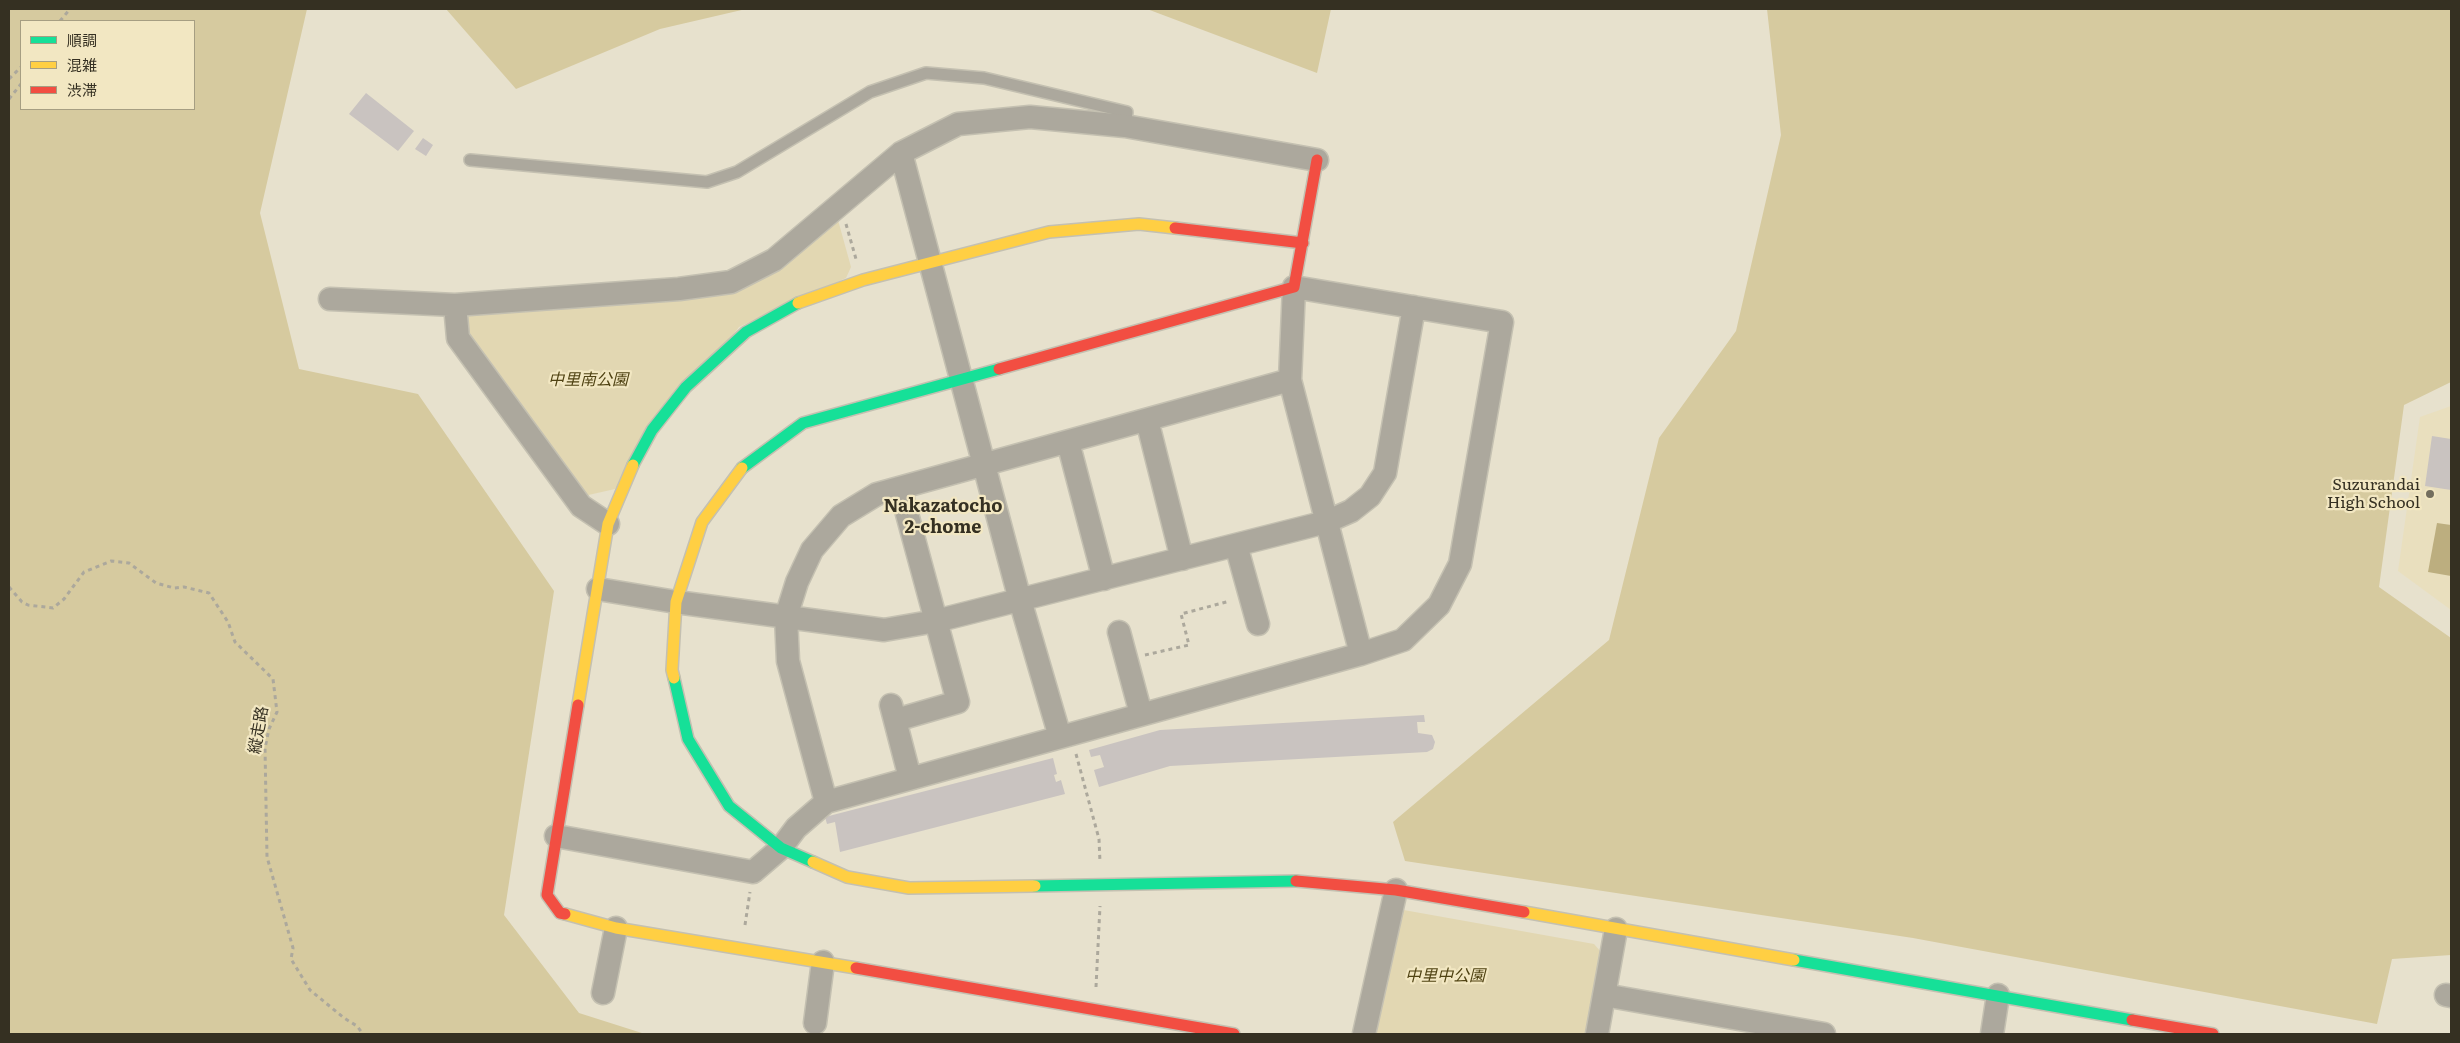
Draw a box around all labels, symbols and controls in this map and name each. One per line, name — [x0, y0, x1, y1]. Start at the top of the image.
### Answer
legend — [20, 20, 195, 110]
text: 順調 — [67, 28, 97, 51]
text: 混雑 — [67, 53, 97, 76]
text: 渋滞 — [67, 78, 97, 101]
park label: 中里南公園 — [548, 370, 628, 390]
place label: Suzurandai High School — [2327, 475, 2420, 513]
marker: Suzurandai High School — [2424, 488, 2436, 500]
district label: Nakazatocho 2-chome — [883, 496, 1003, 538]
street label: 縦走路 — [245, 705, 273, 755]
park label: 中里中公園 — [1405, 966, 1485, 986]

